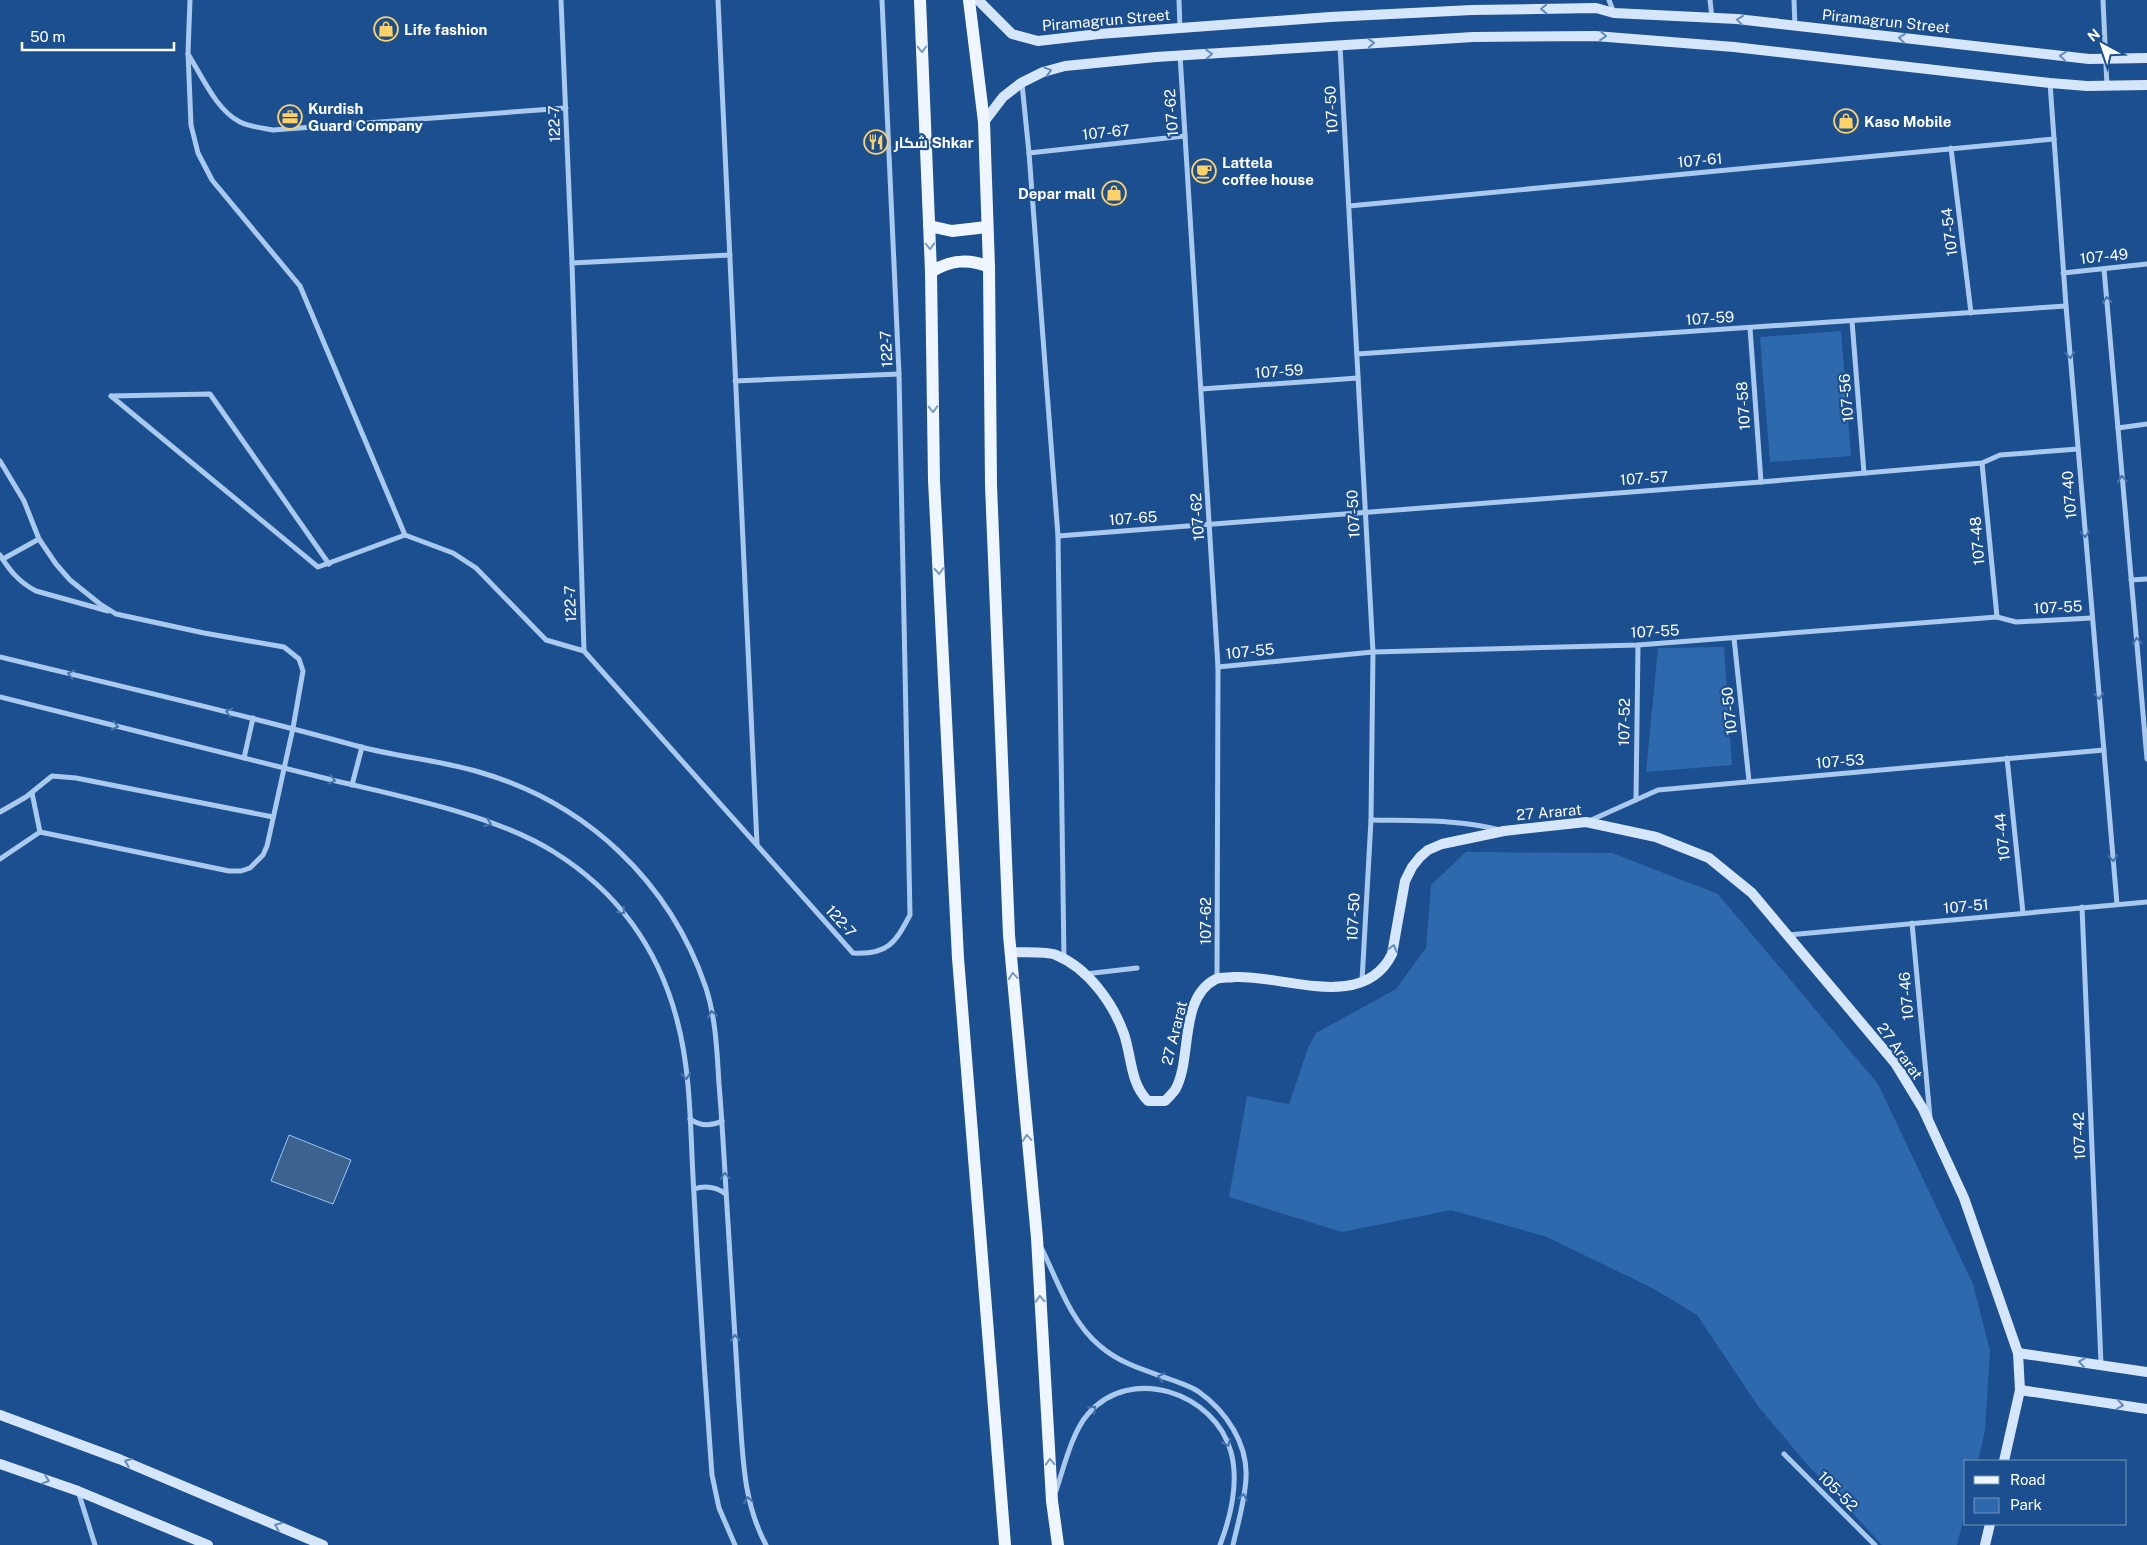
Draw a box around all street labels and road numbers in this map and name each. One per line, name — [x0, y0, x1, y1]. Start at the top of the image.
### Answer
street label: Piramagrun Street — [1041, 6, 1171, 34]
street label: Piramagrun Street — [1821, 6, 1951, 36]
street label: 107-50 — [1321, 85, 1341, 135]
street label: 107-62 — [1161, 88, 1181, 138]
street label: 122-7 — [545, 105, 563, 143]
street label: 107-67 — [1081, 121, 1131, 143]
street label: 107-61 — [1677, 150, 1723, 170]
street label: 107-54 — [1938, 207, 1960, 257]
street label: 107-49 — [2079, 245, 2129, 267]
street label: 107-59 — [1685, 308, 1735, 328]
street label: 122-7 — [877, 330, 895, 368]
street label: 107-59 — [1254, 361, 1304, 381]
street label: 107-56 — [1835, 373, 1857, 423]
street label: 107-58 — [1733, 381, 1753, 431]
street label: 107-57 — [1619, 468, 1669, 488]
street label: 107-40 — [2058, 470, 2080, 520]
street label: 107-50 — [1343, 489, 1363, 539]
street label: 107-62 — [1187, 492, 1207, 542]
street label: 107-65 — [1108, 508, 1158, 528]
street label: 107-48 — [1966, 516, 1988, 566]
street label: 122-7 — [561, 585, 579, 623]
street label: 107-55 — [2033, 597, 2083, 617]
street label: 107-55 — [1630, 621, 1680, 641]
street label: 107-55 — [1225, 640, 1275, 662]
street label: 107-50 — [1718, 686, 1740, 736]
street label: 107-52 — [1615, 698, 1633, 746]
street label: 107-53 — [1815, 750, 1865, 772]
street label: 27 Ararat — [1516, 801, 1583, 823]
street label: 107-44 — [1991, 812, 2013, 862]
street label: 107-50 — [1343, 892, 1363, 942]
street label: 107-51 — [1943, 896, 1989, 916]
street label: 107-62 — [1197, 897, 1214, 945]
street label: 122-7 — [822, 902, 860, 940]
street label: 107-46 — [1895, 971, 1917, 1021]
street label: 27 Ararat — [1158, 999, 1190, 1067]
street label: 27 Ararat — [1874, 1019, 1926, 1083]
street label: 107-42 — [2070, 1112, 2088, 1160]
street label: 105-52 — [1815, 1468, 1861, 1514]

